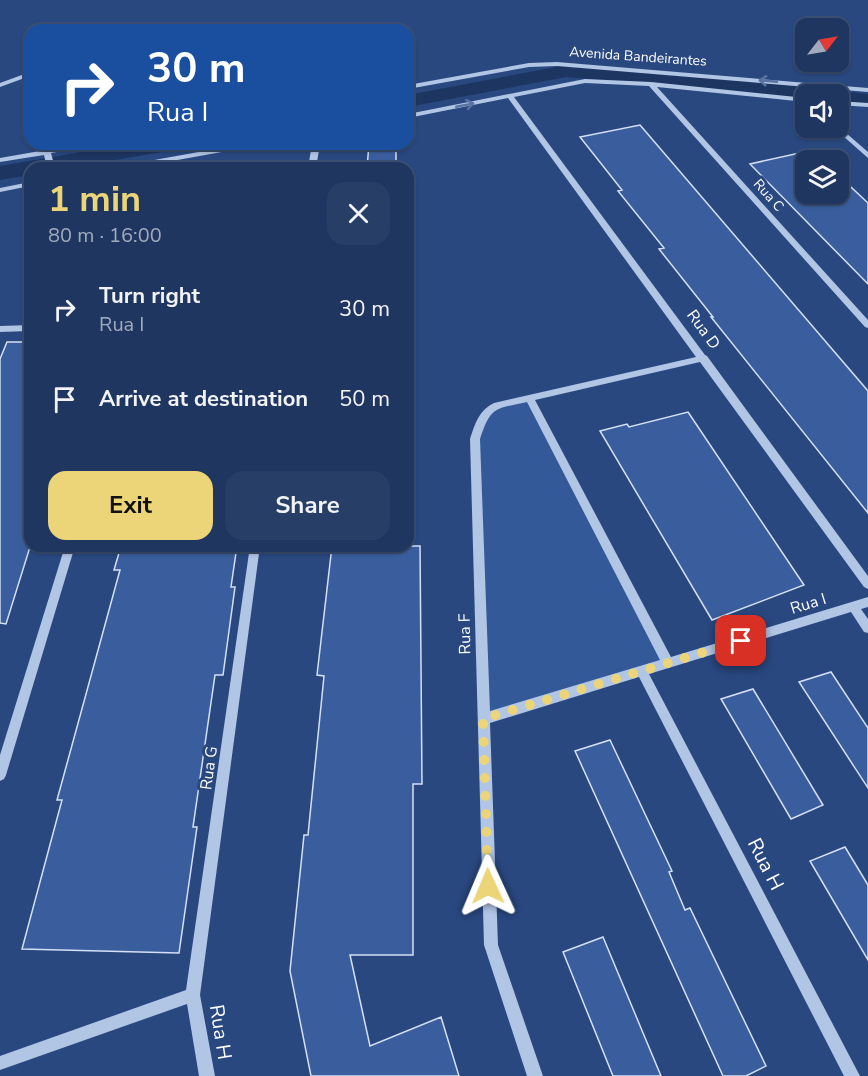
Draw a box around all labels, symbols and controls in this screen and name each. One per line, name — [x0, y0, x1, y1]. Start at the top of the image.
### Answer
north arrow — [795, 18, 849, 72]
map controls — [795, 18, 849, 204]
text: 30 m — [147, 40, 246, 97]
street label: Avenida Bandeirantes — [569, 42, 708, 71]
icon: right — [48, 48, 126, 126]
one-way arrow — [758, 75, 778, 86]
button: sound — [795, 84, 849, 138]
text: Rua I — [147, 94, 208, 131]
one-way arrow — [455, 99, 475, 110]
button: layers — [795, 150, 849, 204]
text: 1 min — [48, 175, 141, 224]
street label: Rua C — [749, 175, 788, 216]
button: close — [327, 182, 390, 245]
text: 80 m · 16:00 — [48, 222, 162, 249]
text: Turn right — [99, 281, 200, 311]
icon: right — [48, 293, 81, 326]
text: 30 m — [339, 294, 390, 324]
street label: Rua D — [681, 305, 725, 354]
text: Rua I — [99, 311, 144, 338]
icon: arrive — [48, 383, 81, 416]
text: Arrive at destination — [99, 384, 308, 414]
text: 50 m — [339, 384, 390, 414]
button: Exit — [48, 471, 213, 540]
button: Share — [225, 471, 390, 540]
street label: Rua I — [788, 588, 829, 620]
street label: Rua F — [454, 613, 476, 655]
pin — [715, 615, 766, 666]
icon: arrive — [724, 624, 757, 657]
street label: Rua G — [195, 745, 223, 791]
street label: Rua H — [741, 833, 790, 895]
position arrow — [456, 854, 520, 918]
street label: Rua H — [203, 1003, 238, 1062]

